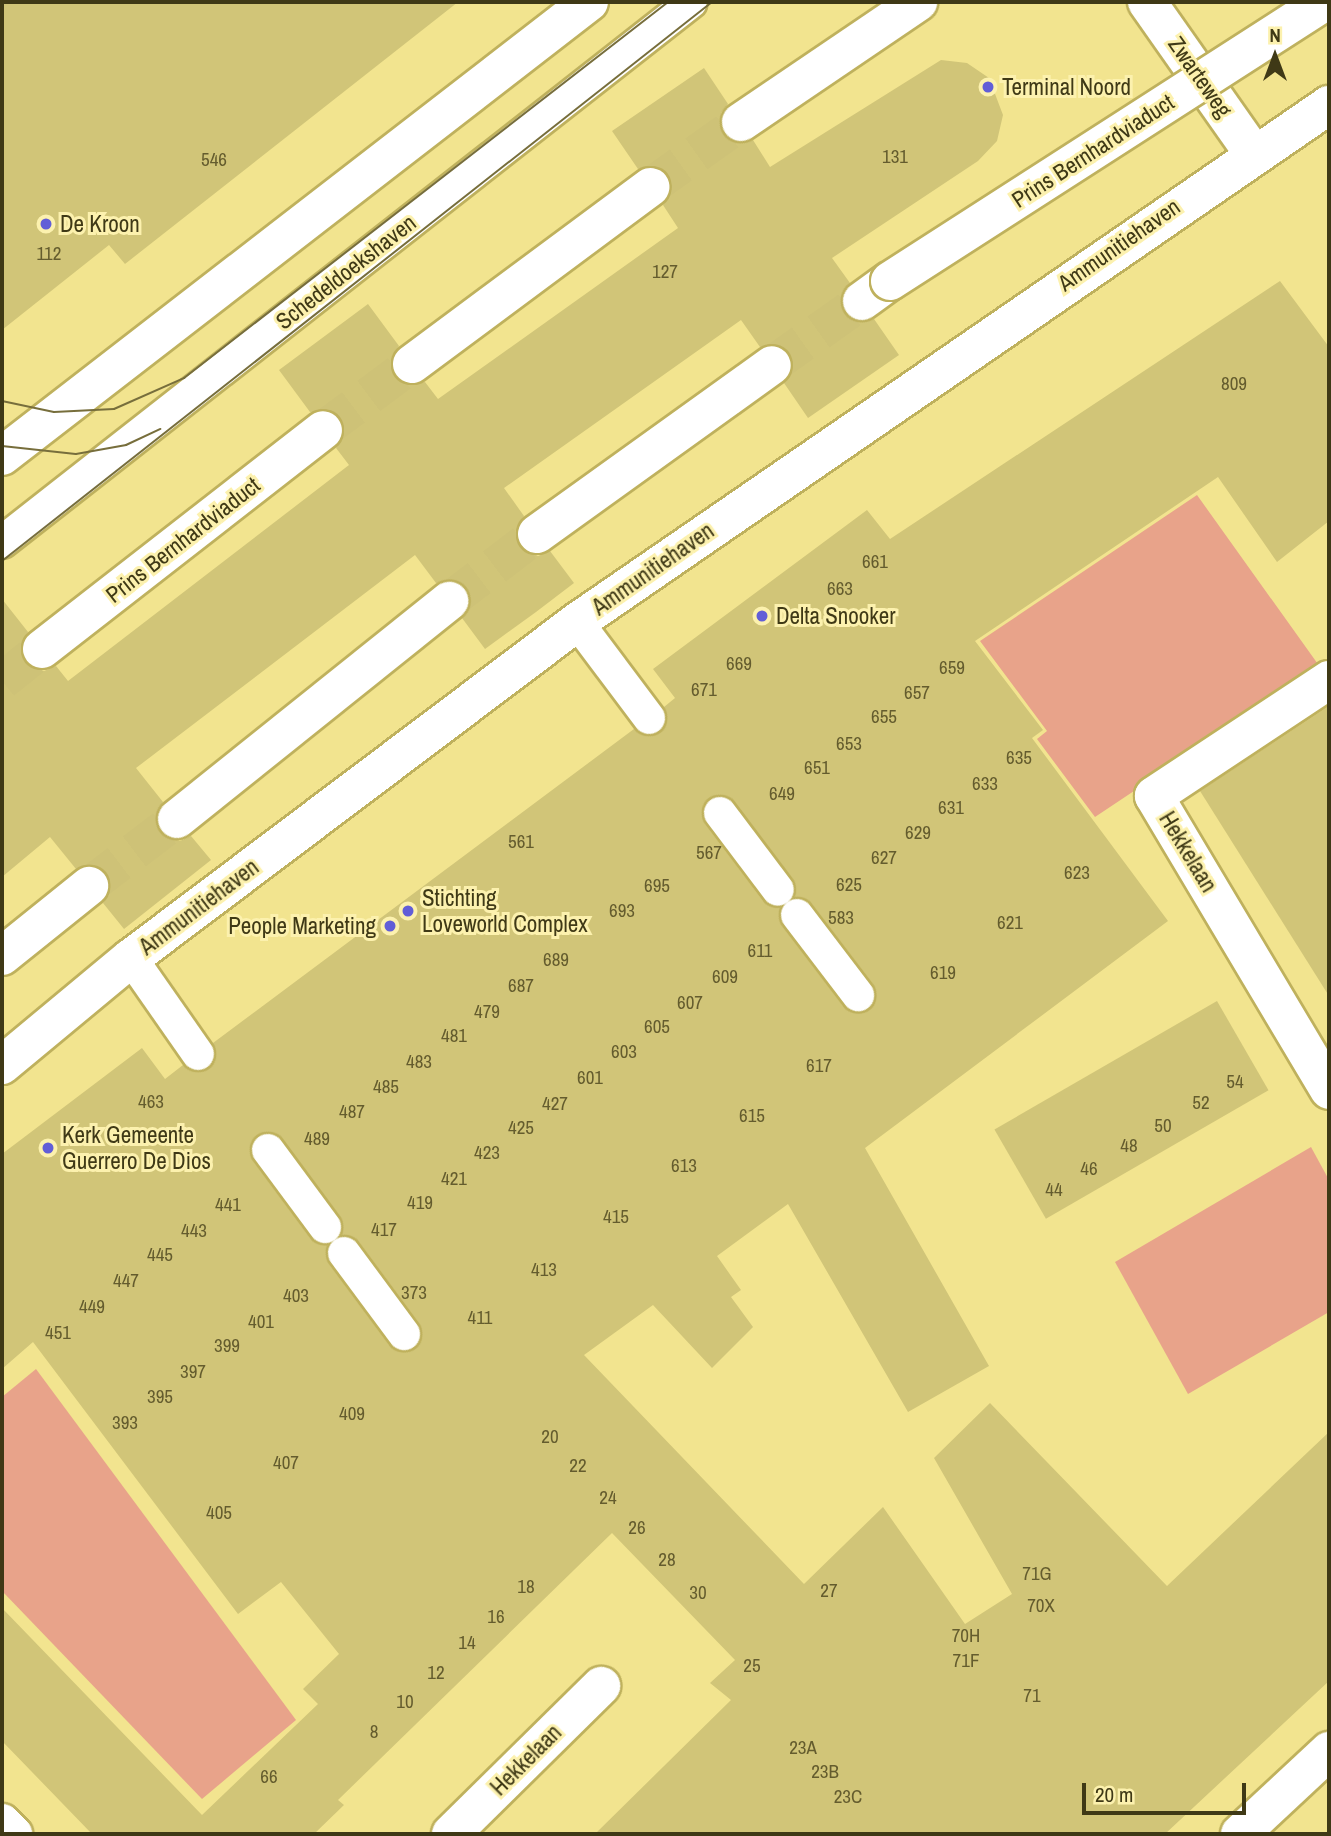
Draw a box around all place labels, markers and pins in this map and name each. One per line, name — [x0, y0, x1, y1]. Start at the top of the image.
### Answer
place label: Terminal Noord — [1002, 73, 1131, 101]
marker: Terminal Noord — [980, 79, 996, 95]
place label: De Kroon — [60, 210, 140, 238]
marker: De Kroon — [38, 216, 54, 232]
place label: Delta Snooker — [776, 602, 896, 630]
marker: Delta Snooker — [754, 608, 770, 624]
place label: Stichting Loveworld Complex — [422, 884, 588, 938]
marker: Stichting Loveworld Complex — [400, 903, 416, 919]
place label: People Marketing — [228, 912, 376, 940]
marker: People Marketing — [382, 918, 398, 934]
place label: Kerk Gemeente Guerrero De Dios — [62, 1121, 211, 1175]
marker: Kerk Gemeente Guerrero De Dios — [40, 1140, 56, 1156]

